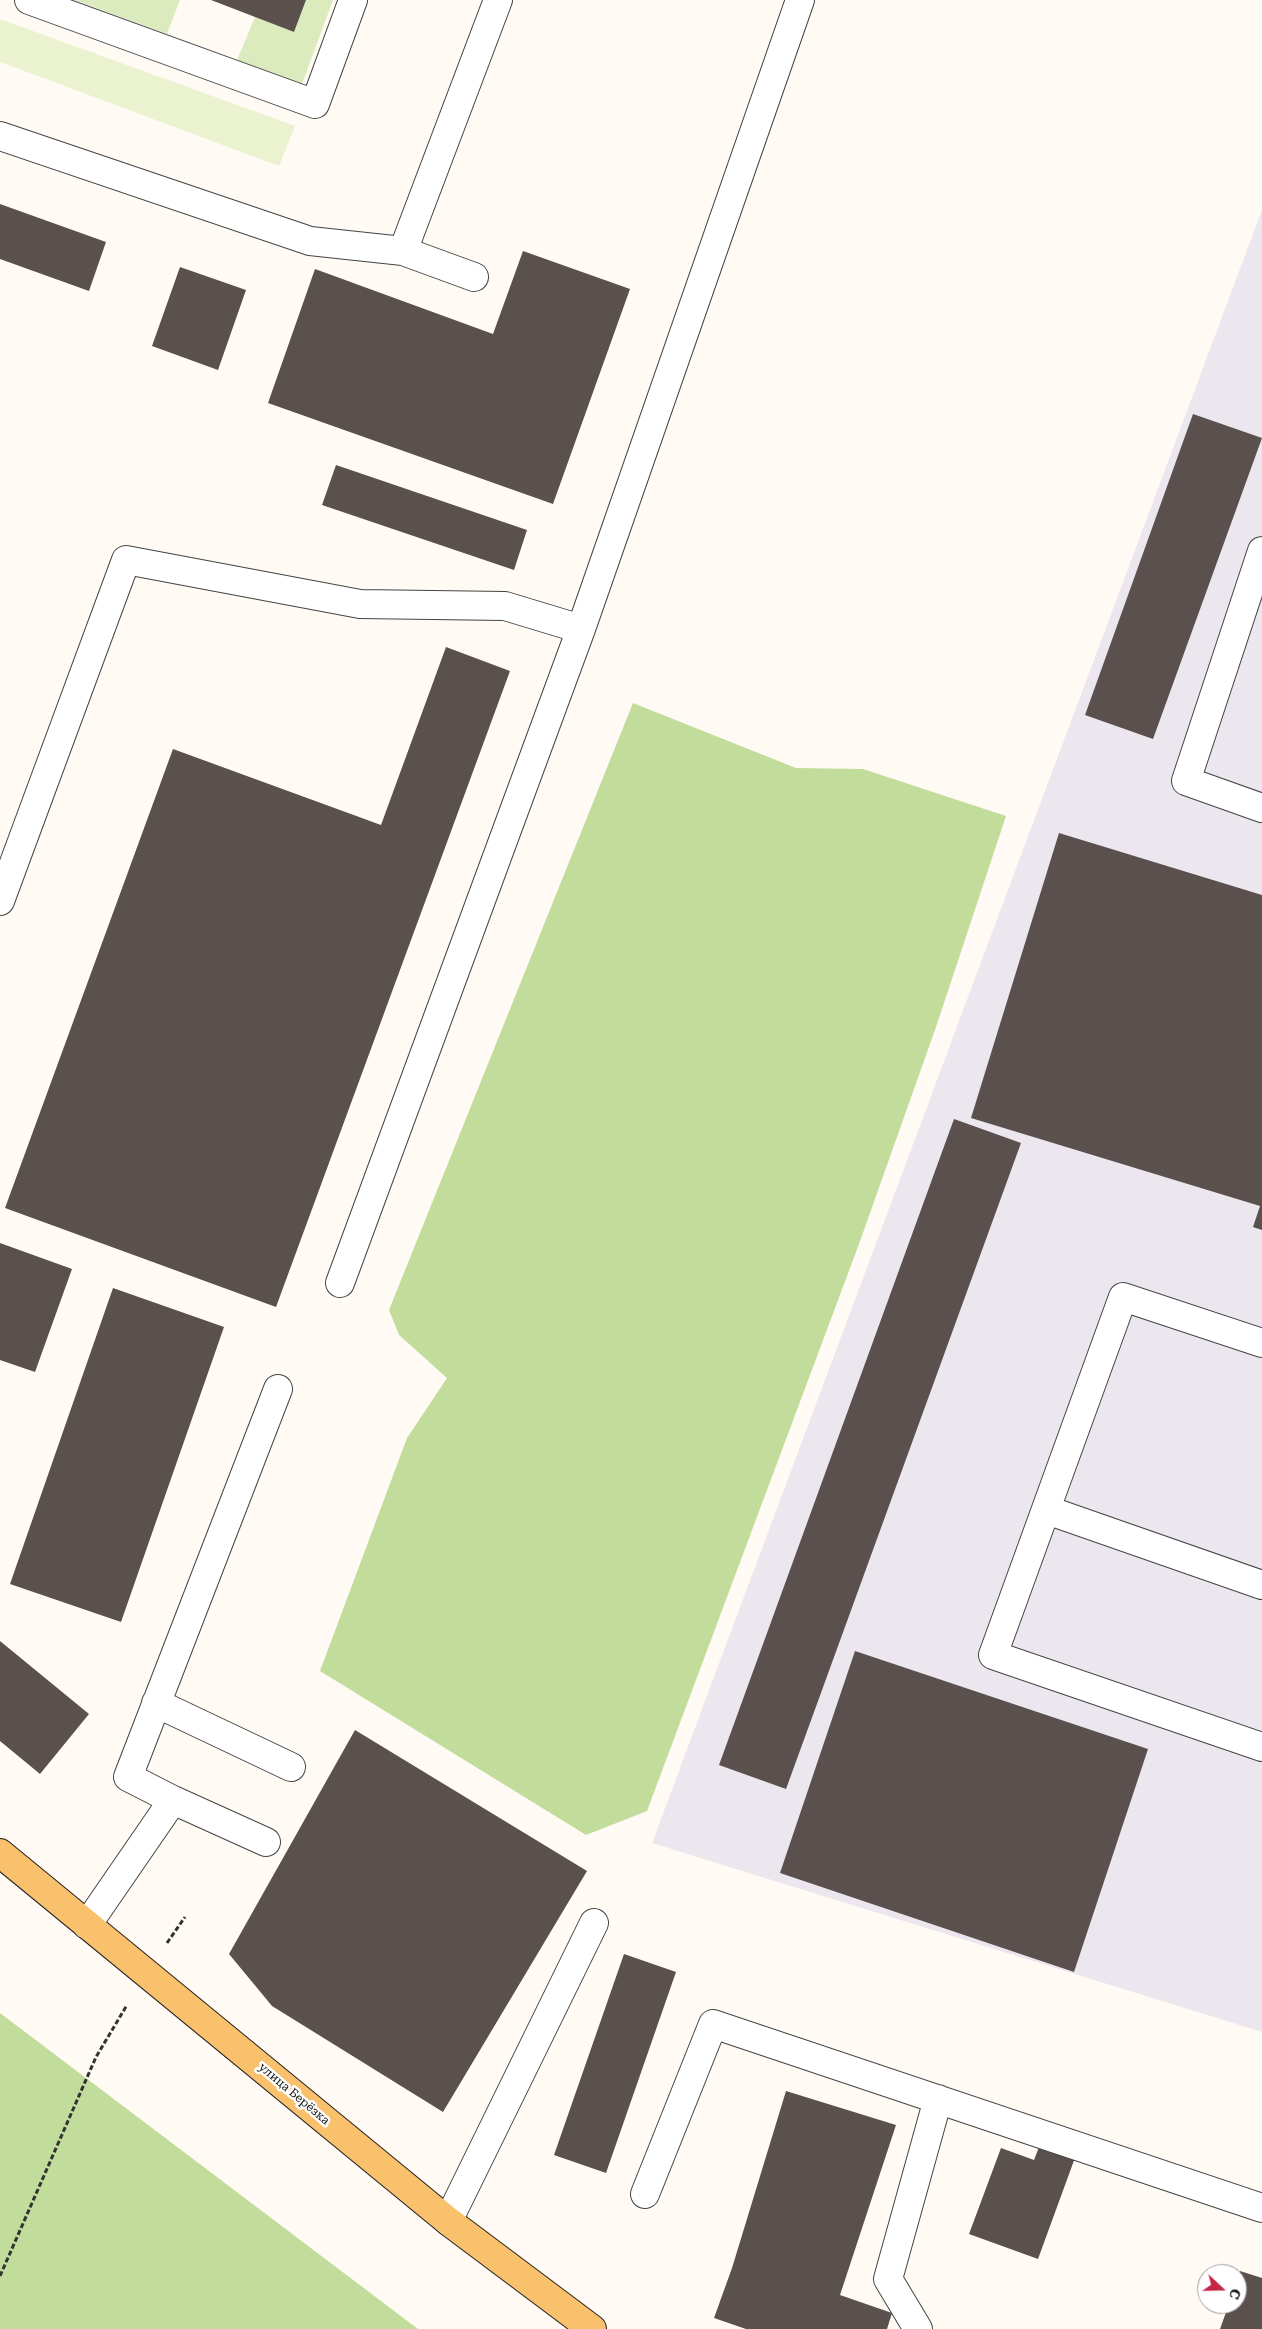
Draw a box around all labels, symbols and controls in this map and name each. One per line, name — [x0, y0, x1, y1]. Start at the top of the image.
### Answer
street label: улица Берёзка — [256, 2060, 332, 2128]
north arrow — [1197, 2264, 1247, 2314]
text: С — [1226, 2287, 1244, 2301]

